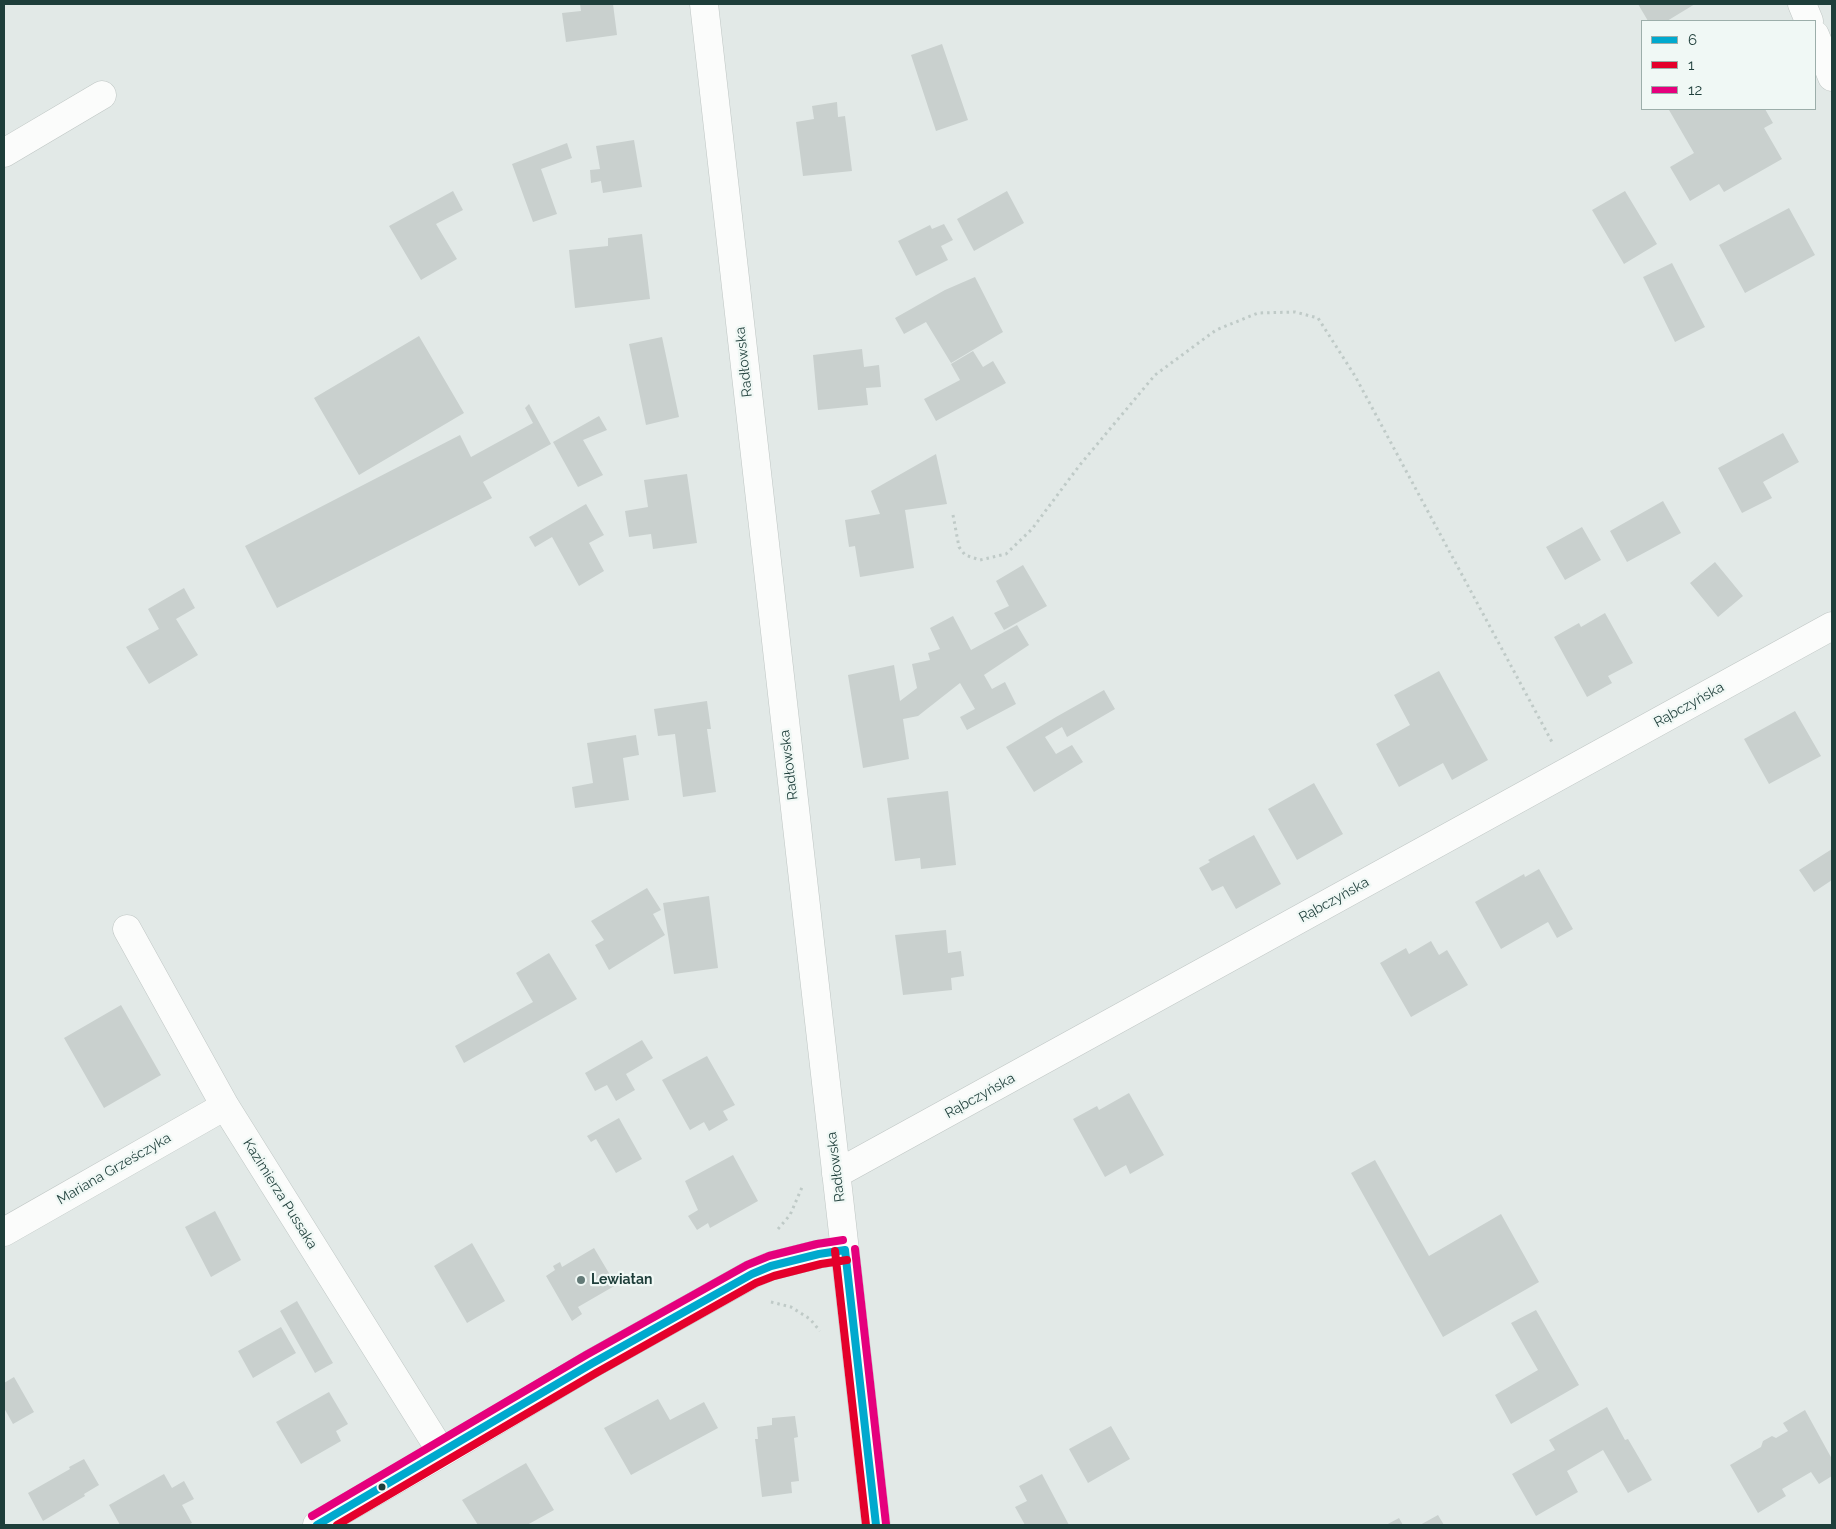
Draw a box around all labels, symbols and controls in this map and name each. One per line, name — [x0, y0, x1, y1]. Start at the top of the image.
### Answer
legend — [1641, 20, 1816, 110]
text: 6 — [1688, 31, 1697, 49]
text: 1 — [1688, 56, 1694, 74]
text: 12 — [1688, 81, 1702, 99]
street label: Radłowska — [732, 326, 756, 398]
street label: Rąbczyńska — [1651, 679, 1727, 731]
street label: Radłowska — [776, 729, 802, 801]
street label: Rąbczyńska — [1296, 874, 1372, 926]
street label: Rąbczyńska — [942, 1070, 1018, 1122]
street label: Mariana Grześczyka — [54, 1130, 174, 1208]
street label: Radłowska — [823, 1131, 849, 1203]
street label: Kazimierza Pussaka — [239, 1136, 321, 1252]
place label: Lewiatan — [591, 1272, 652, 1288]
marker: Lewiatan — [575, 1274, 587, 1286]
unlabelled marker — [377, 1482, 387, 1492]

